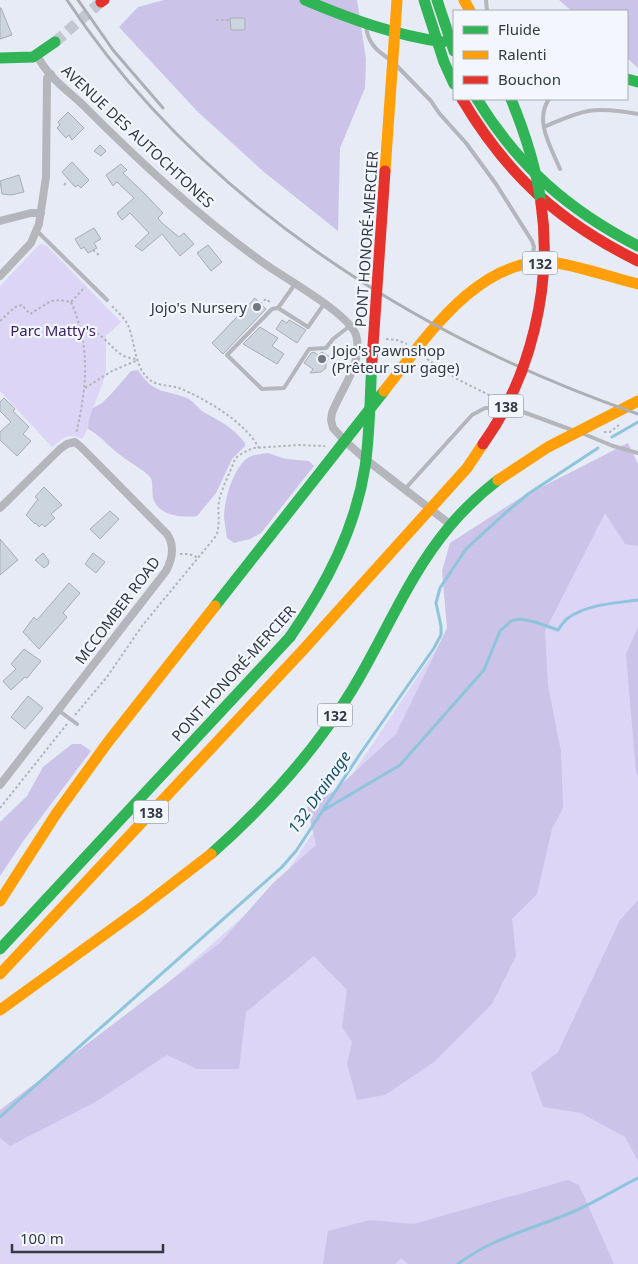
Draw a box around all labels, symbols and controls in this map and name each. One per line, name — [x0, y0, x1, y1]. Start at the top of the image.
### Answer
legend — [453, 10, 628, 100]
text: Fluide — [498, 19, 540, 39]
text: Ralenti — [498, 44, 547, 64]
street label: AVENUE DES AUTOCHTONES — [58, 60, 218, 212]
text: Bouchon — [498, 69, 561, 89]
street label: PONT HONORÉ-MERCIER — [350, 150, 382, 328]
road number: 132 — [522, 252, 558, 274]
place label: Jojo's Nursery — [149, 297, 247, 317]
marker: Jojo's Nursery — [251, 301, 263, 313]
park label: Parc Matty's — [10, 320, 96, 340]
place label: Jojo's Pawnshop (Prêteur sur gage) — [330, 340, 460, 377]
marker: Jojo's Pawnshop (Prêteur sur gage) — [316, 353, 328, 365]
road number: 138 — [488, 394, 524, 418]
street label: MCCOMBER ROAD — [70, 552, 164, 668]
street label: PONT HONORÉ-MERCIER — [167, 600, 300, 745]
road number: 132 — [318, 704, 352, 726]
water label: 132 Drainage — [282, 746, 356, 838]
road number: 138 — [134, 800, 168, 824]
scale bar — [12, 1222, 164, 1254]
text: 100 m — [20, 1228, 64, 1248]

